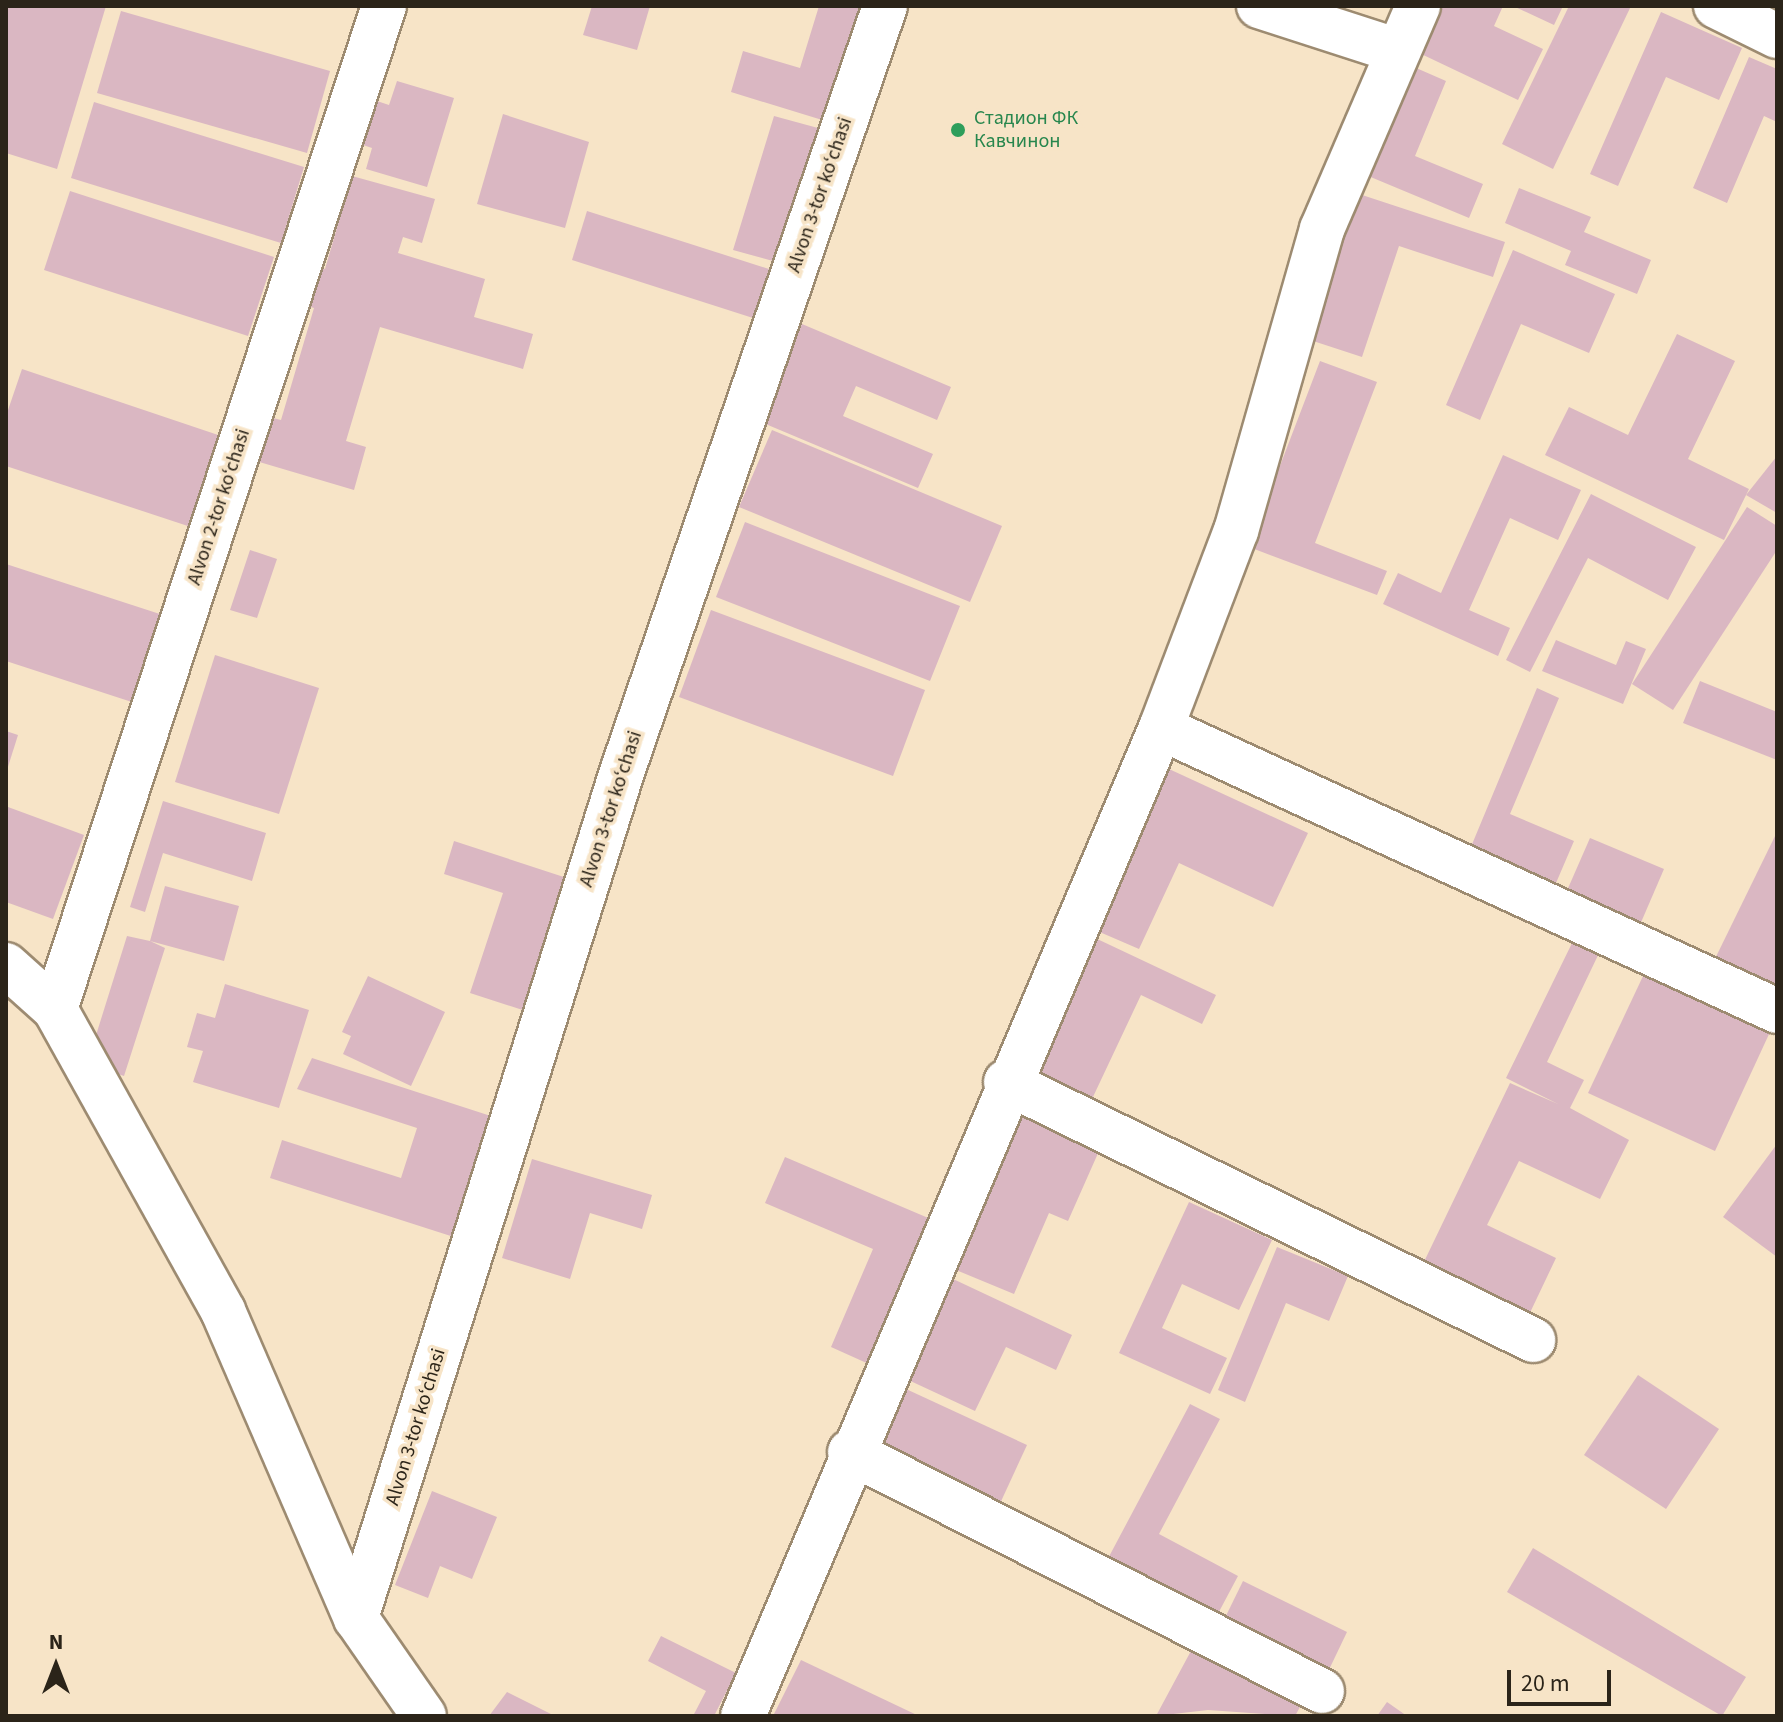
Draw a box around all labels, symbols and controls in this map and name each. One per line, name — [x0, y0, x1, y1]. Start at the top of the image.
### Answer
place label: Стадион ФК Кавчинон — [974, 106, 1078, 153]
street label: Alvon 3-tor ko‘chasi — [782, 114, 858, 276]
marker: Стадион ФК Кавчинон — [949, 121, 967, 139]
street label: Alvon 2-tor ko‘chasi — [182, 426, 256, 588]
street label: Alvon 3-tor ko‘chasi — [574, 728, 648, 890]
street label: Alvon 3-tor ko‘chasi — [381, 1346, 451, 1508]
north arrow — [16, 1626, 96, 1706]
text: N — [49, 1626, 63, 1658]
scale bar — [1511, 1654, 1615, 1704]
text: 20 m — [1521, 1666, 1570, 1701]

